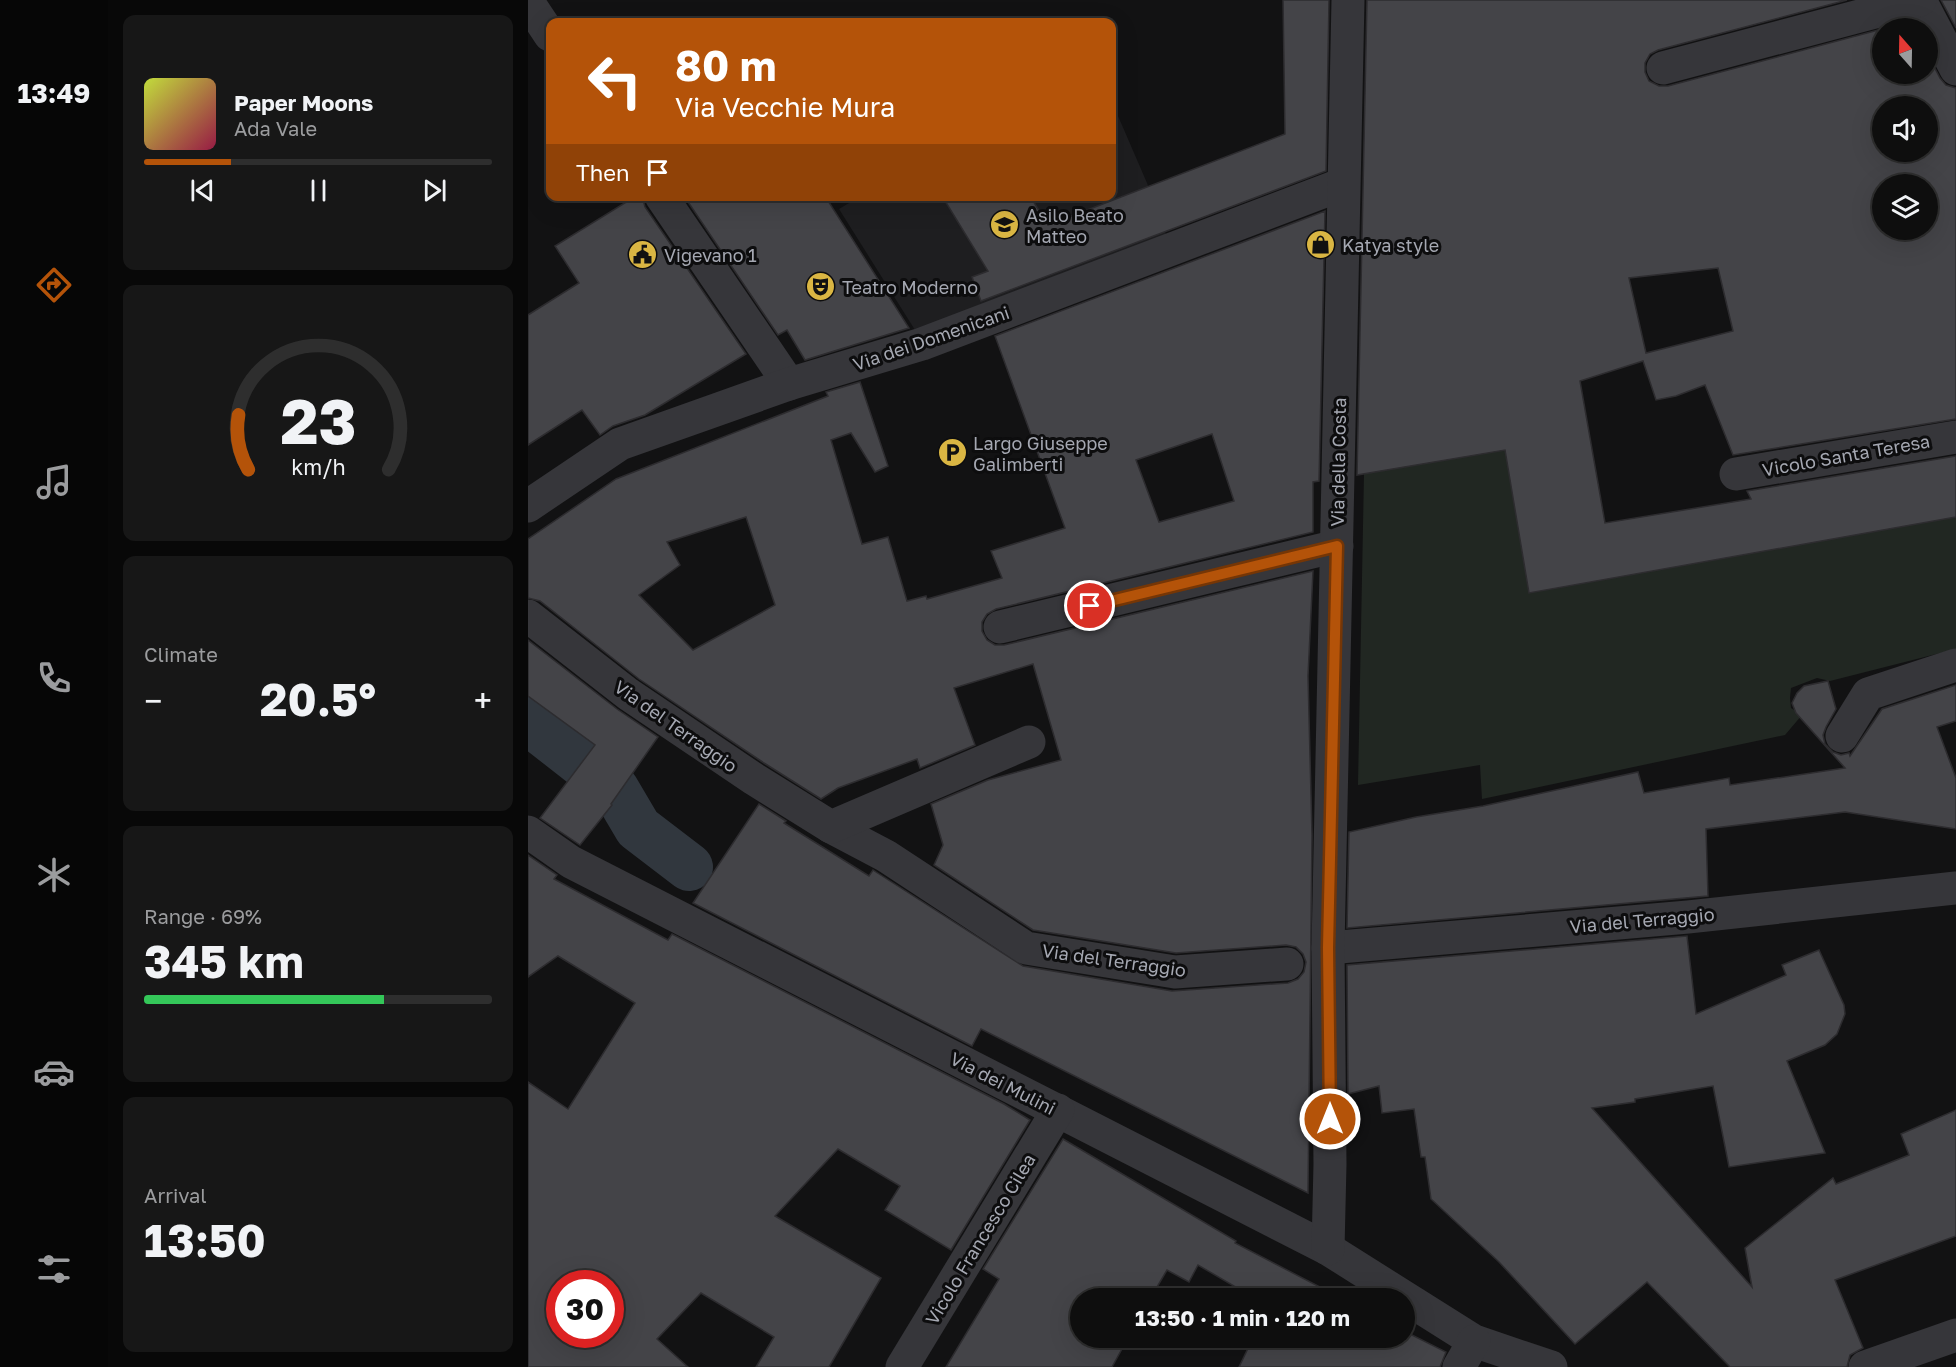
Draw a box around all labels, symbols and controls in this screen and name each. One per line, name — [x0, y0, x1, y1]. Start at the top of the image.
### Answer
north arrow — [1872, 18, 1938, 84]
map controls — [1872, 18, 1938, 240]
text: 80 m — [675, 40, 776, 90]
icon: left — [576, 42, 654, 120]
text: 13:49 — [17, 77, 91, 109]
text: Paper Moons — [234, 89, 373, 116]
text: Via Vecchie Mura — [675, 91, 895, 123]
button: sound — [1872, 96, 1938, 162]
text: Ada Vale — [234, 116, 317, 140]
icon: arrive — [641, 156, 674, 189]
text: Then — [576, 159, 629, 186]
icon: previous — [186, 174, 219, 207]
icon: pause — [302, 174, 335, 207]
icon: next — [418, 174, 451, 207]
button: layers — [1872, 174, 1938, 240]
place label: Asilo Beato Matteo — [1026, 204, 1124, 247]
school or university icon: Asilo Beato Matteo — [989, 209, 1021, 241]
shop icon: Katya style — [1305, 229, 1337, 261]
place label: Katya style — [1342, 234, 1439, 256]
public building icon: Vigevano 1 — [627, 239, 659, 271]
place label: Vigevano 1 — [664, 244, 757, 266]
icon: directions — [33, 264, 75, 306]
theatre icon: Teatro Moderno — [805, 271, 837, 303]
place label: Teatro Moderno — [842, 276, 978, 298]
street label: Via dei Domenicani — [850, 301, 1012, 375]
text: 23 — [280, 383, 356, 458]
street label: Via della Costa — [1326, 397, 1350, 527]
street label: Vicolo Santa Teresa — [1760, 429, 1932, 481]
place label: Largo Giuseppe Galimberti — [973, 432, 1108, 475]
parking icon: Largo Giuseppe Galimberti — [936, 437, 968, 469]
text: km/h — [291, 455, 345, 481]
icon: music — [33, 461, 75, 503]
pin — [1064, 580, 1115, 631]
icon: arrive — [1073, 589, 1106, 622]
text: Climate — [144, 642, 218, 666]
icon: phone — [33, 657, 75, 699]
text: 20.5° — [260, 672, 376, 726]
street label: Via del Terraggio — [610, 675, 742, 777]
text: − — [144, 681, 162, 720]
text: + — [474, 681, 492, 720]
icon: climate — [33, 854, 75, 896]
street label: Via del Terraggio — [1569, 903, 1715, 937]
text: Range · 69% — [144, 904, 262, 928]
text: 345 km — [144, 934, 304, 988]
street label: Via del Terraggio — [1041, 939, 1187, 981]
street label: Via dei Mulini — [947, 1047, 1059, 1119]
icon: car — [33, 1051, 75, 1093]
position arrow — [1298, 1087, 1362, 1151]
street label: Vicolo Francesco Cilea — [920, 1150, 1040, 1328]
text: Arrival — [144, 1183, 207, 1207]
text: 13:50 — [144, 1213, 266, 1267]
icon: filters — [33, 1248, 75, 1290]
speed limit sign: 30 — [546, 1270, 624, 1348]
text: 13:50 · 1 min · 120 m — [1135, 1304, 1350, 1331]

